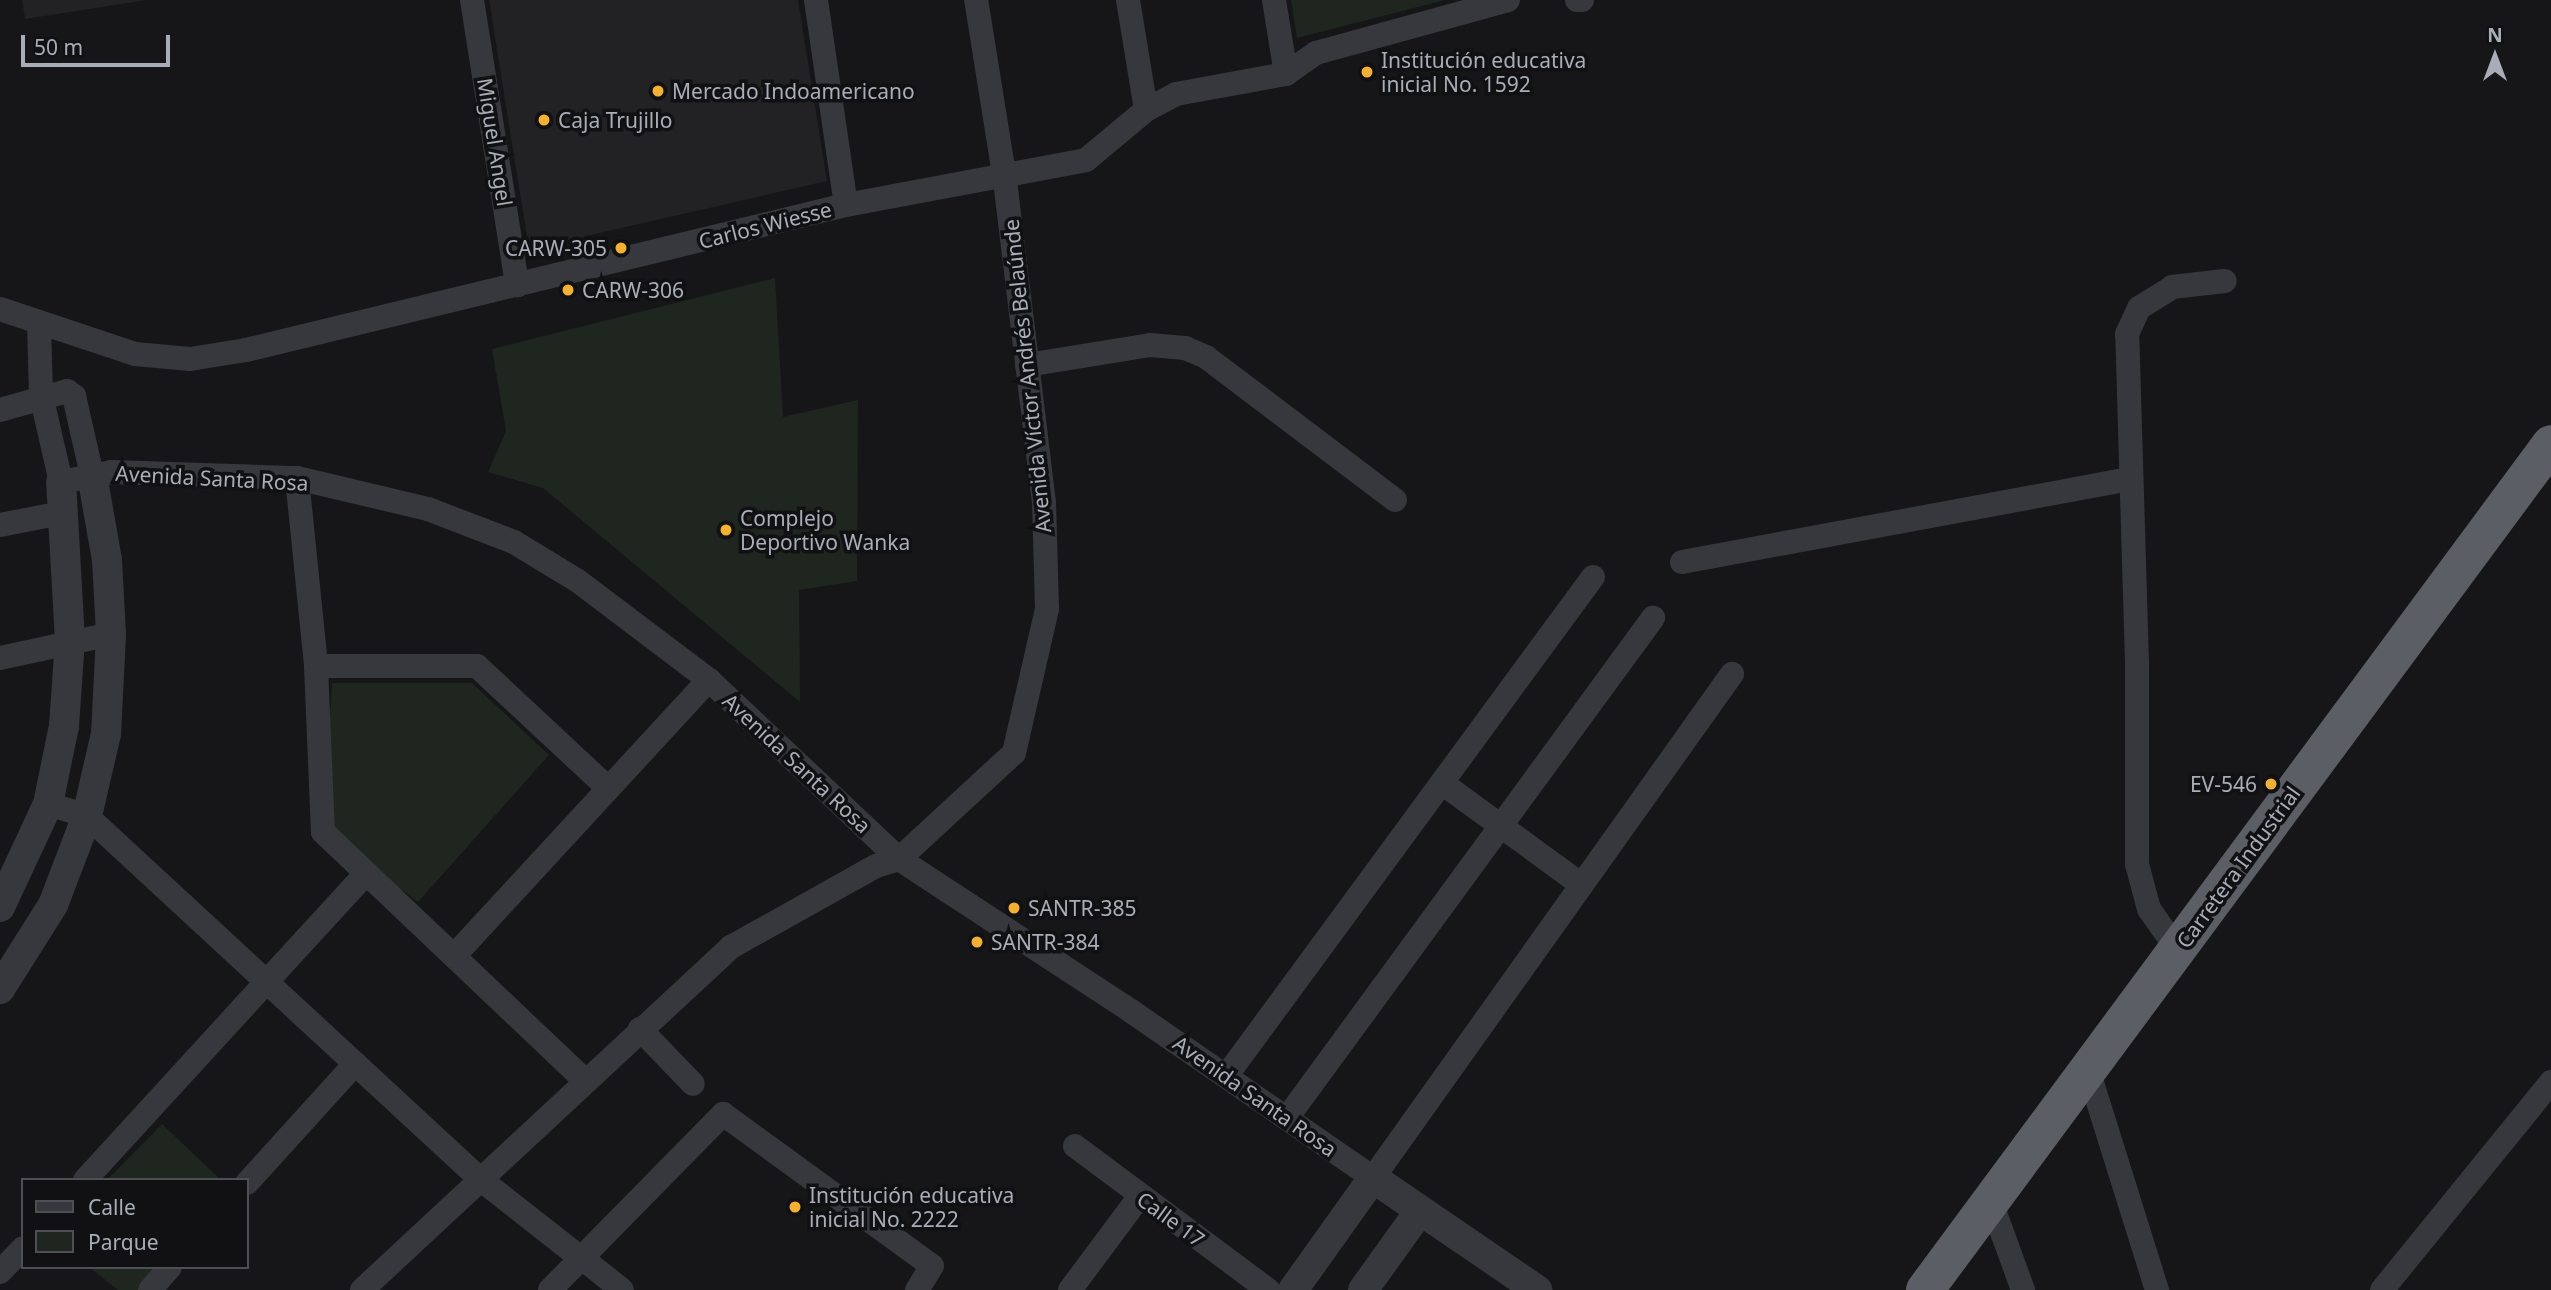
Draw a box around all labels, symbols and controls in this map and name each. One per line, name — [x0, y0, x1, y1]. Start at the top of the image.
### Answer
scale bar — [24, 21, 173, 65]
north arrow — [2460, 21, 2530, 91]
text: N — [2487, 22, 2503, 48]
text: 50 m — [34, 33, 83, 61]
place label: Institución educativa inicial No. 1592 — [1381, 47, 1586, 97]
marker: Institución educativa inicial No. 1592 — [1359, 64, 1375, 80]
street label: Miguel Angel — [472, 76, 518, 208]
place label: Mercado Indoamericano — [672, 78, 915, 104]
marker: Mercado Indoamericano — [650, 83, 666, 99]
place label: Caja Trujillo — [558, 107, 672, 133]
marker: Caja Trujillo — [536, 112, 552, 128]
street label: Carlos Wiesse — [696, 196, 834, 254]
street label: Avenida Víctor Andrés Belaúnde — [998, 218, 1056, 534]
place label: CARW-305 — [505, 235, 607, 261]
marker: CARW-305 — [613, 240, 629, 256]
place label: CARW-306 — [582, 277, 684, 303]
marker: CARW-306 — [560, 282, 576, 298]
street label: Avenida Santa Rosa — [115, 460, 309, 496]
place label: Complejo Deportivo Wanka — [740, 505, 910, 555]
marker: Complejo Deportivo Wanka — [718, 522, 734, 538]
street label: Avenida Santa Rosa — [718, 688, 876, 838]
place label: EV-546 — [2190, 771, 2257, 797]
marker: EV-546 — [2263, 776, 2279, 792]
street label: Carretera Industrial — [2171, 781, 2305, 953]
place label: SANTR-385 — [1028, 895, 1136, 921]
marker: SANTR-385 — [1006, 900, 1022, 916]
place label: SANTR-384 — [991, 929, 1099, 955]
marker: SANTR-384 — [969, 934, 985, 950]
street label: Avenida Santa Rosa — [1169, 1030, 1341, 1162]
legend — [21, 1178, 248, 1269]
place label: Institución educativa inicial No. 2222 — [809, 1182, 1014, 1232]
street label: Calle 17 — [1132, 1186, 1210, 1252]
text: Calle — [88, 1193, 136, 1221]
marker: Institución educativa inicial No. 2222 — [787, 1199, 803, 1215]
text: Parque — [88, 1228, 158, 1256]

